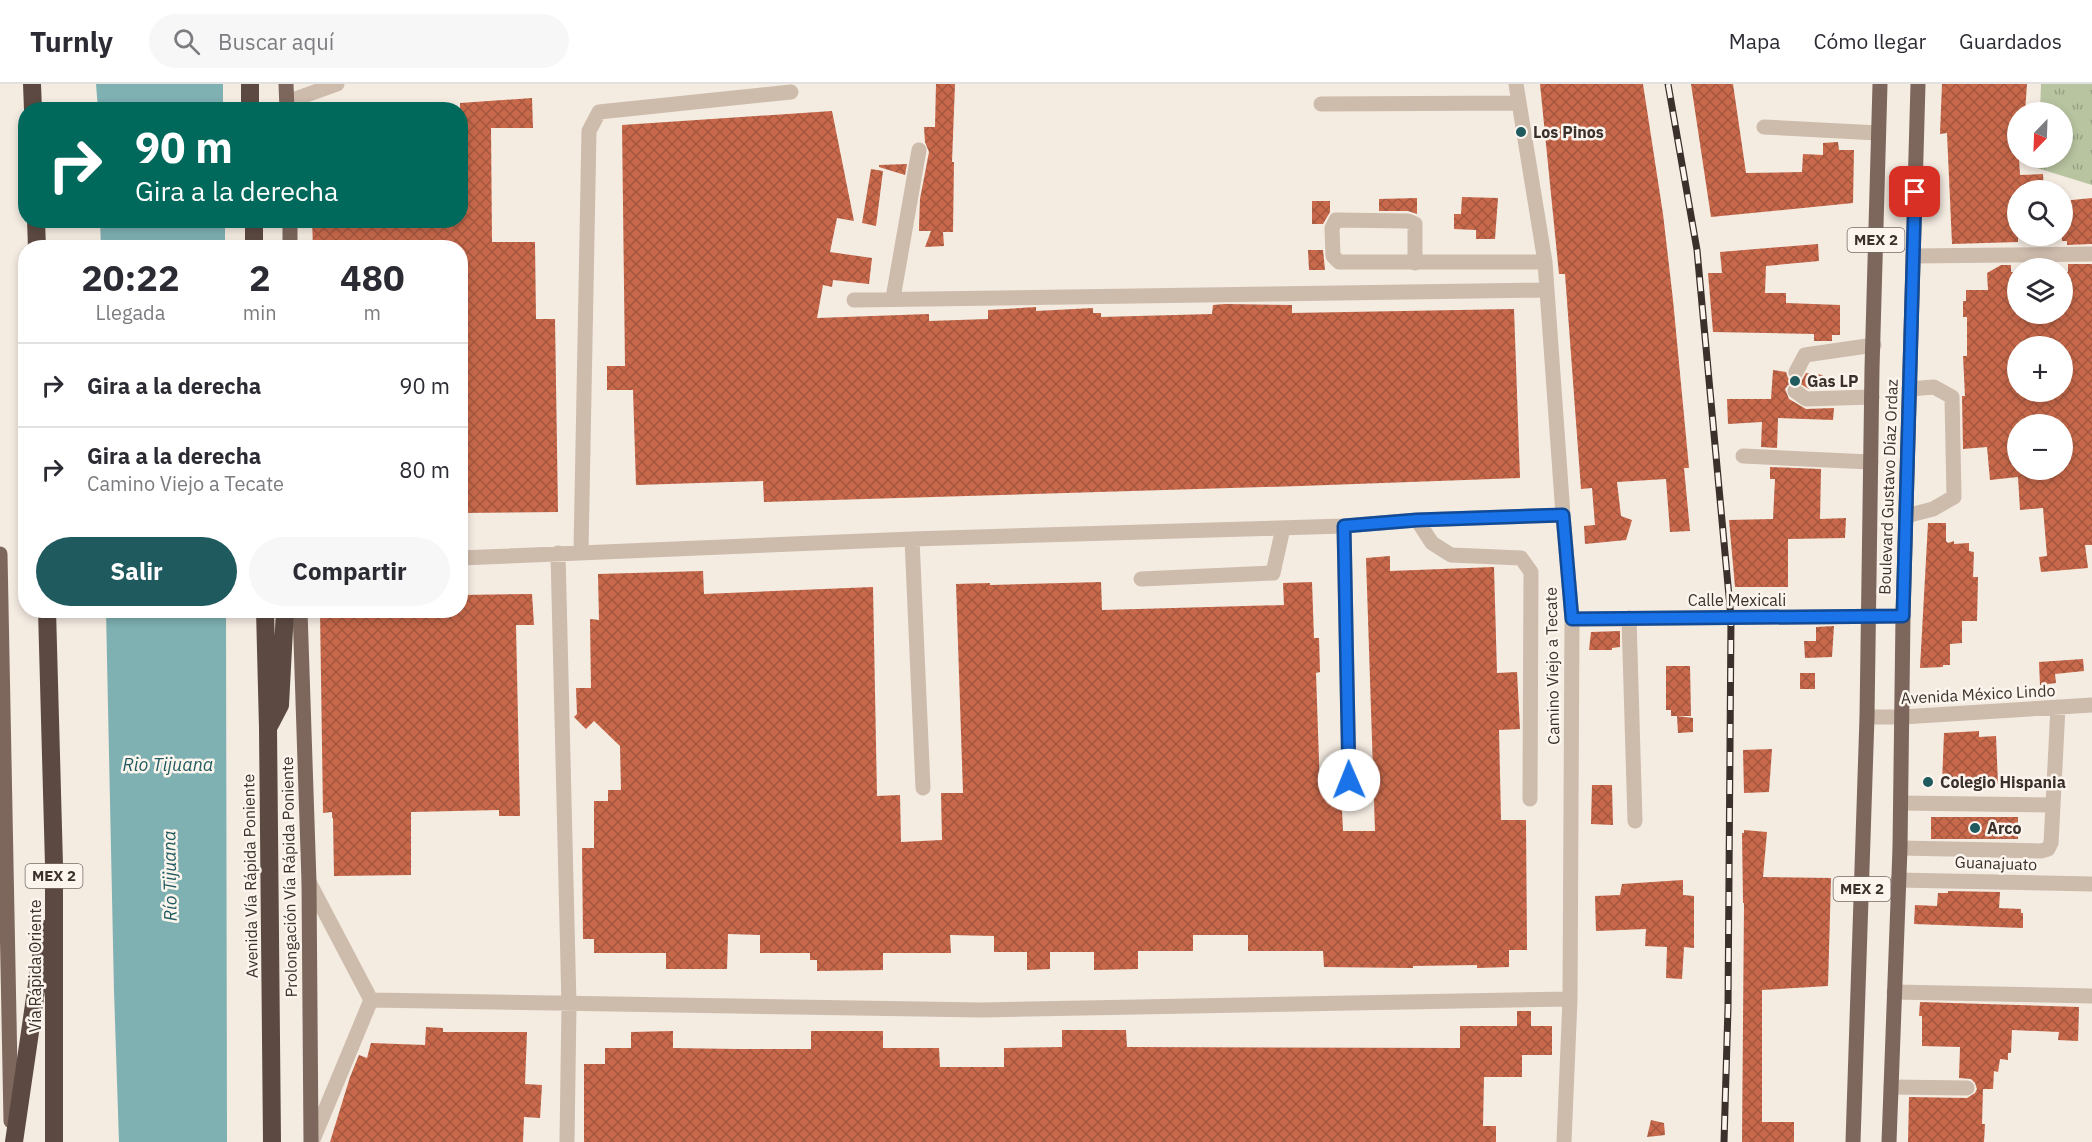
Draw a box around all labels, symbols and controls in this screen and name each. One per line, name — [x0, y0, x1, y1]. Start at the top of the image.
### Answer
search box — [149, 14, 569, 68]
text: Turnly — [30, 23, 113, 60]
icon: search — [170, 25, 203, 58]
text: Buscar aquí — [218, 27, 334, 56]
text: Mapa — [1729, 27, 1780, 55]
text: Cómo llegar — [1813, 27, 1926, 55]
text: Guardados — [1959, 27, 2062, 55]
north arrow — [2007, 102, 2073, 168]
map controls — [2007, 102, 2073, 480]
text: 90 m — [135, 120, 233, 175]
place label: Los Pinos — [1533, 122, 1604, 142]
marker: Los Pinos — [1514, 125, 1528, 139]
icon: right — [36, 126, 114, 204]
pin — [1889, 166, 1940, 217]
text: Gira a la derecha — [135, 173, 338, 208]
icon: arrive — [1898, 175, 1931, 208]
button: search — [2007, 180, 2073, 246]
road number: MEX 2 — [1848, 228, 1904, 252]
text: 20:22 — [81, 254, 180, 301]
text: 2 — [249, 254, 271, 301]
text: 480 — [340, 254, 405, 301]
button: layers — [2007, 258, 2073, 324]
text: Llegada — [95, 299, 165, 326]
text: min — [243, 299, 277, 326]
text: m — [364, 299, 381, 326]
button: + — [2007, 336, 2073, 402]
icon: right — [36, 369, 69, 402]
text: Gira a la derecha — [87, 371, 261, 400]
text: 90 m — [399, 371, 450, 400]
place label: Gas LP — [1807, 371, 1858, 391]
marker: Gas LP — [1788, 374, 1802, 388]
street label: Boulevard Gustavo Díaz Ordaz — [1874, 379, 1902, 595]
button: − — [2007, 414, 2073, 480]
text: Gira a la derecha — [87, 441, 261, 470]
icon: right — [36, 453, 69, 486]
text: 80 m — [399, 455, 450, 484]
text: Camino Viejo a Tecate — [87, 470, 284, 497]
button: Salir — [36, 537, 237, 606]
button: Compartir — [249, 537, 450, 606]
street label: Camino Viejo a Tecate — [1541, 587, 1563, 745]
street label: Calle Mexicali — [1688, 590, 1786, 610]
street label: Avenida México Lindo — [1900, 680, 2056, 708]
position arrow — [1317, 748, 1381, 812]
water label: Rio Tijuana — [123, 753, 213, 776]
street label: Prolongación Vía Rápida Poniente — [277, 756, 301, 998]
place label: Colegio Hispania — [1940, 772, 2066, 792]
street label: Avenida Vía Rápida Poniente — [238, 773, 262, 978]
marker: Colegio Hispania — [1921, 775, 1935, 789]
place label: Arco — [1987, 818, 2022, 838]
marker: Arco — [1968, 821, 1982, 835]
water label: Río Tijuana — [157, 830, 182, 922]
street label: Guanajuato — [1954, 852, 2038, 874]
road number: MEX 2 — [26, 864, 82, 888]
road number: MEX 2 — [1834, 877, 1890, 901]
street label: Vía Rápida Oriente — [25, 899, 45, 1032]

